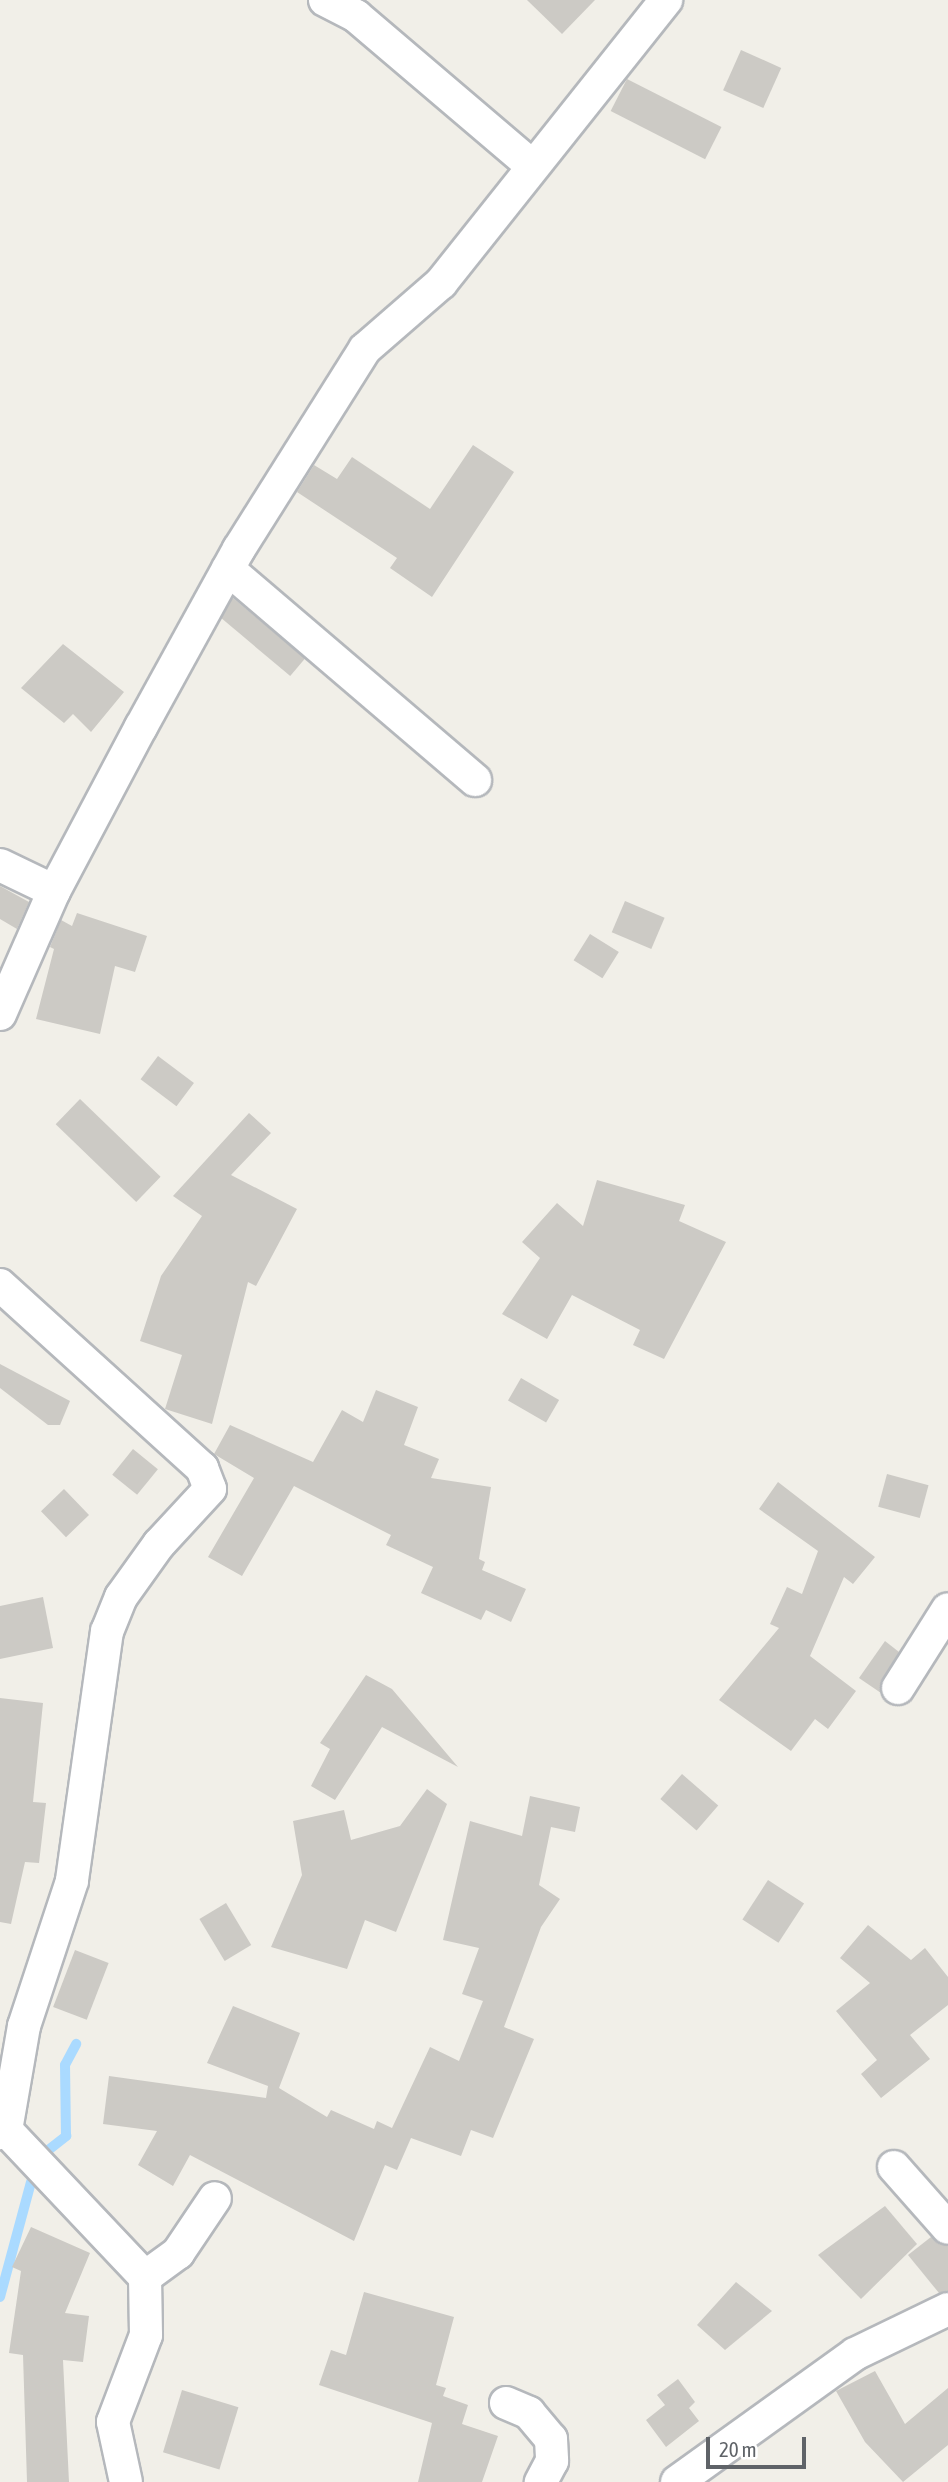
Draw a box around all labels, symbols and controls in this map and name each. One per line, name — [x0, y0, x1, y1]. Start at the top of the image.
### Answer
scale bar — [710, 2422, 810, 2466]
text: 20 m — [719, 2437, 757, 2461]

